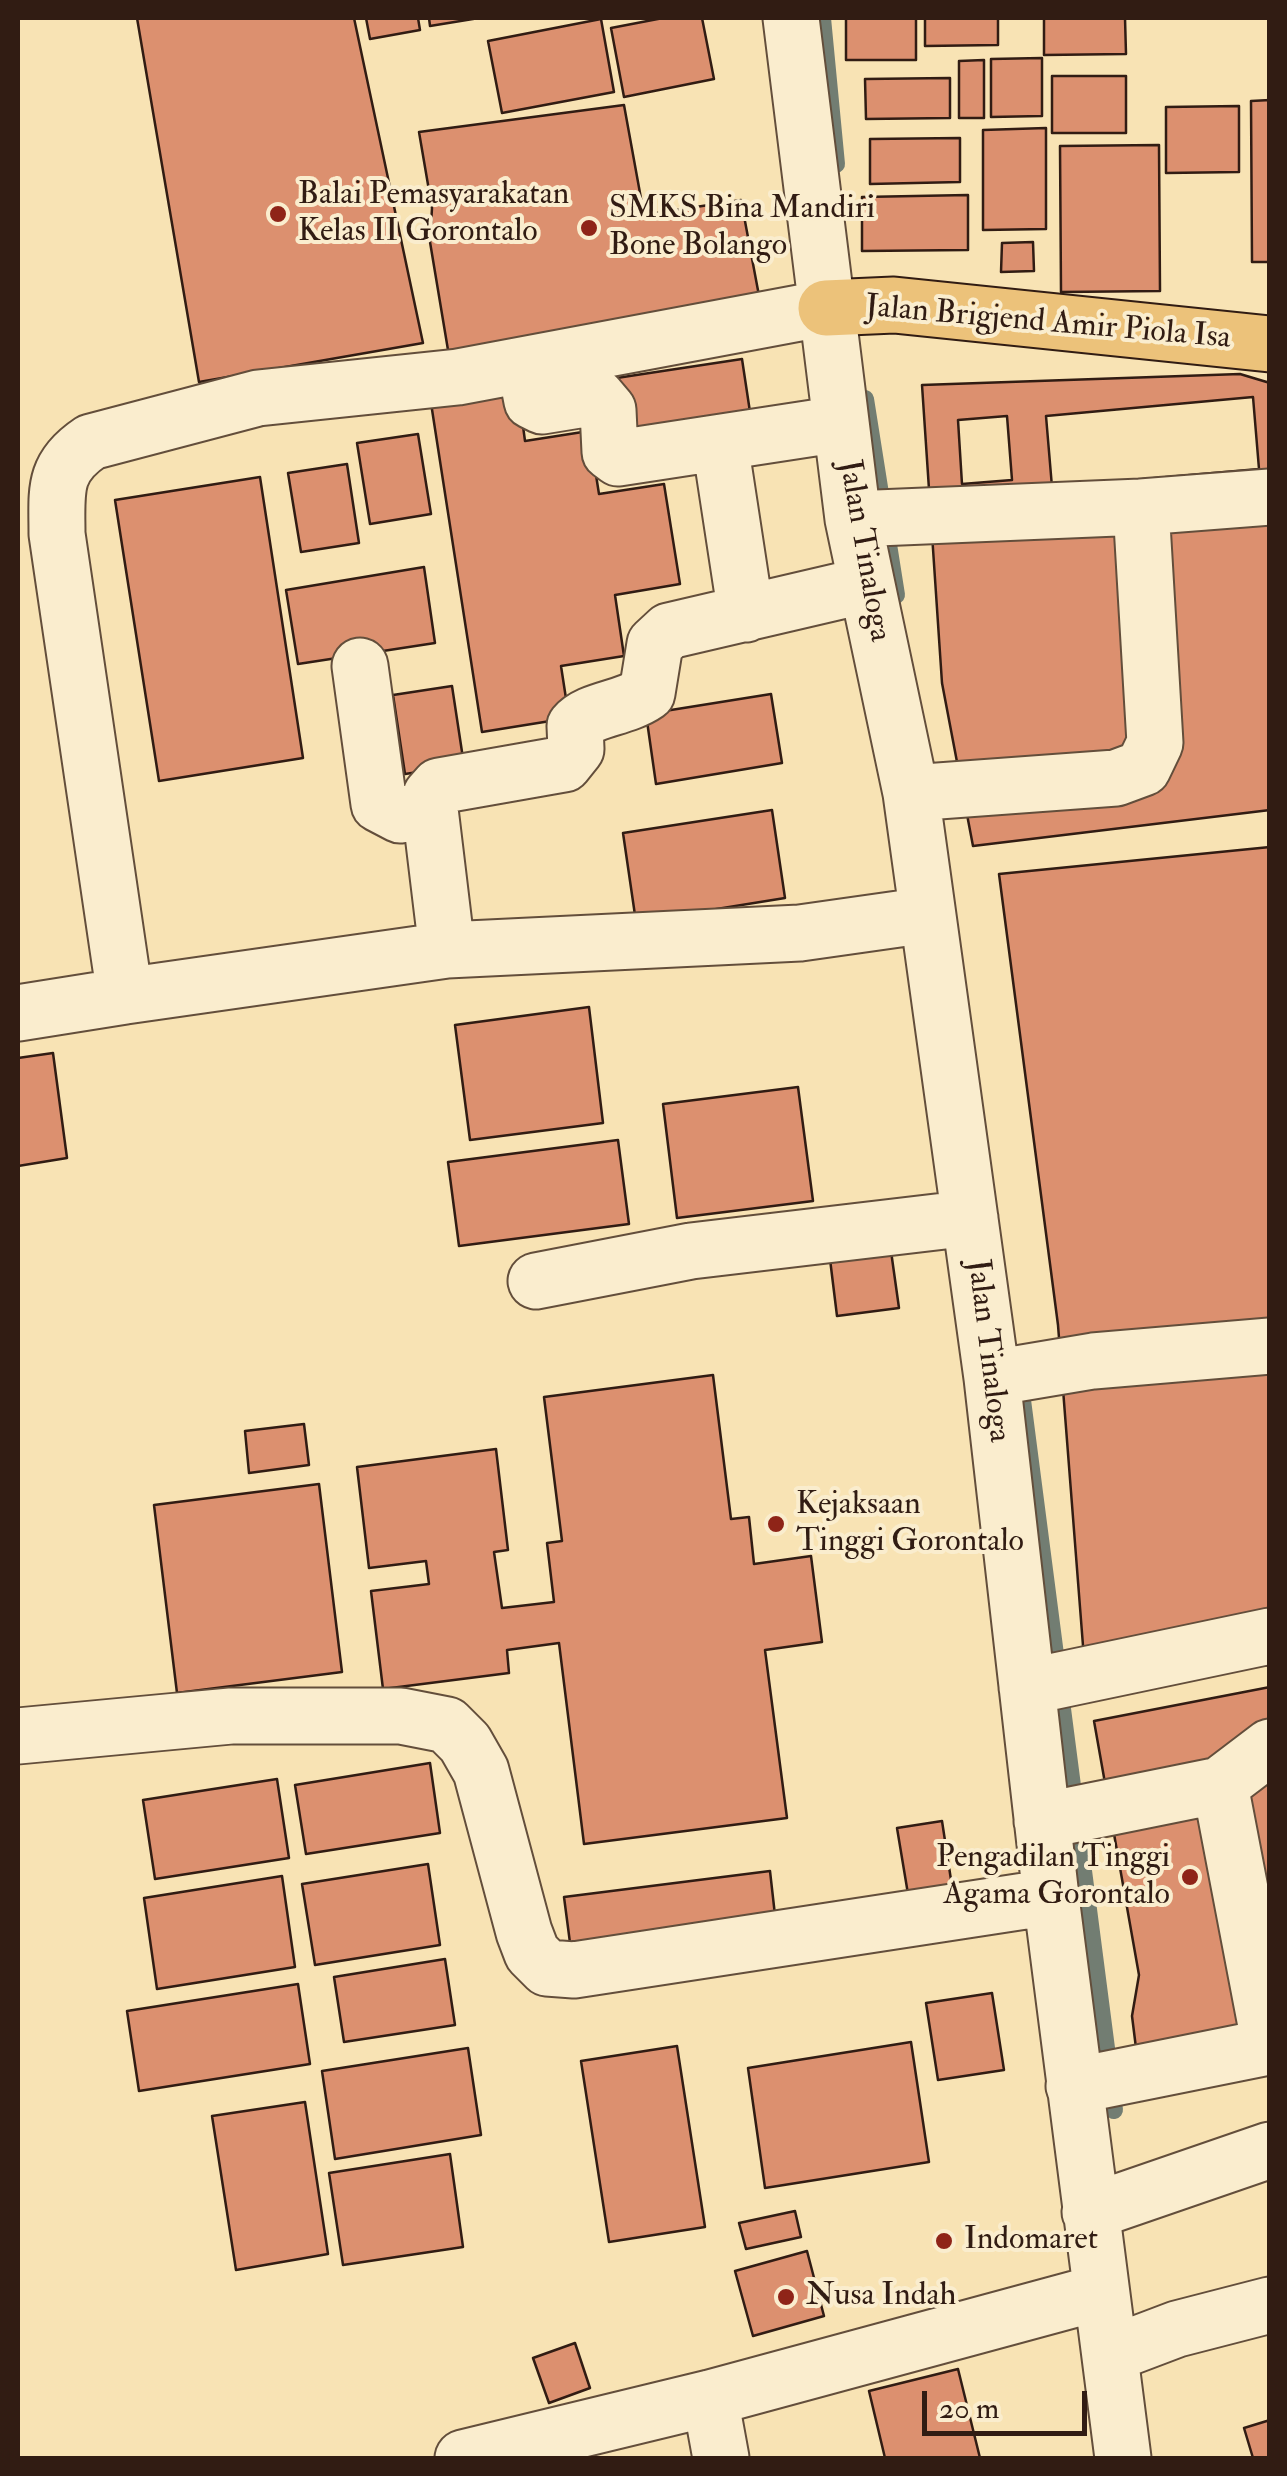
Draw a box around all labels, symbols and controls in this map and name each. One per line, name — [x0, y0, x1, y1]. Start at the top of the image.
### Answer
place label: Balai Pemasyarakatan Kelas II Gorontalo — [298, 177, 569, 252]
place label: SMKS Bina Mandiri Bone Bolango — [609, 191, 875, 266]
marker: Balai Pemasyarakatan Kelas II Gorontalo — [267, 203, 289, 225]
marker: SMKS Bina Mandiri Bone Bolango — [578, 217, 600, 239]
street label: Jalan Brigjend Amir Piola Isa — [864, 289, 1232, 359]
street label: Jalan Tinaloga — [828, 457, 898, 645]
street label: Jalan Tinaloga — [957, 1257, 1017, 1445]
place label: Kejaksaan Tinggi Gorontalo — [796, 1487, 1024, 1562]
marker: Kejaksaan Tinggi Gorontalo — [765, 1513, 787, 1535]
place label: Pengadilan Tinggi Agama Gorontalo — [936, 1840, 1170, 1915]
marker: Pengadilan Tinggi Agama Gorontalo — [1179, 1866, 1201, 1888]
place label: Indomaret — [964, 2222, 1098, 2260]
marker: Indomaret — [933, 2230, 955, 2252]
place label: Nusa Indah — [806, 2278, 956, 2316]
marker: Nusa Indah — [775, 2286, 797, 2308]
scale bar — [927, 2371, 1092, 2433]
text: 20 m — [939, 2390, 999, 2427]

